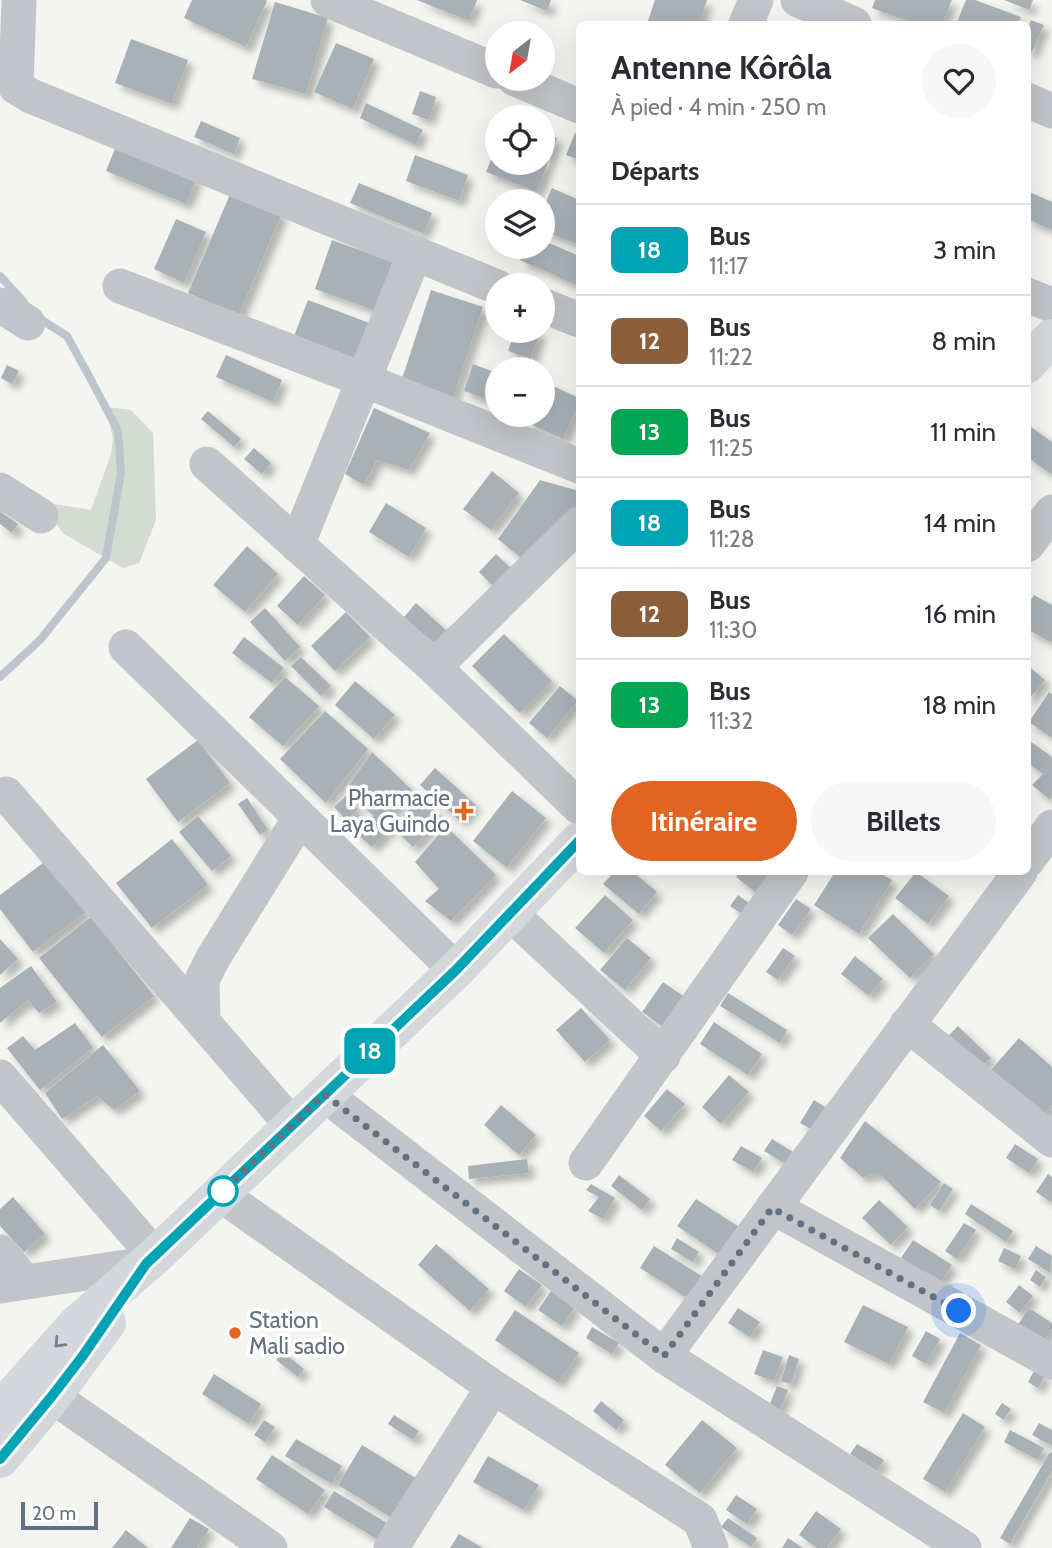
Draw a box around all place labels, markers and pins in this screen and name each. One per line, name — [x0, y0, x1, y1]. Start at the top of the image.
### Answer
place label: Pharmacie Laya Guindo — [330, 784, 450, 838]
marker: Pharmacie Laya Guindo — [456, 803, 472, 819]
unlabelled marker — [208, 1176, 238, 1206]
place label: Station Mali sadio — [249, 1306, 345, 1360]
marker: Station Mali sadio — [227, 1325, 243, 1341]

